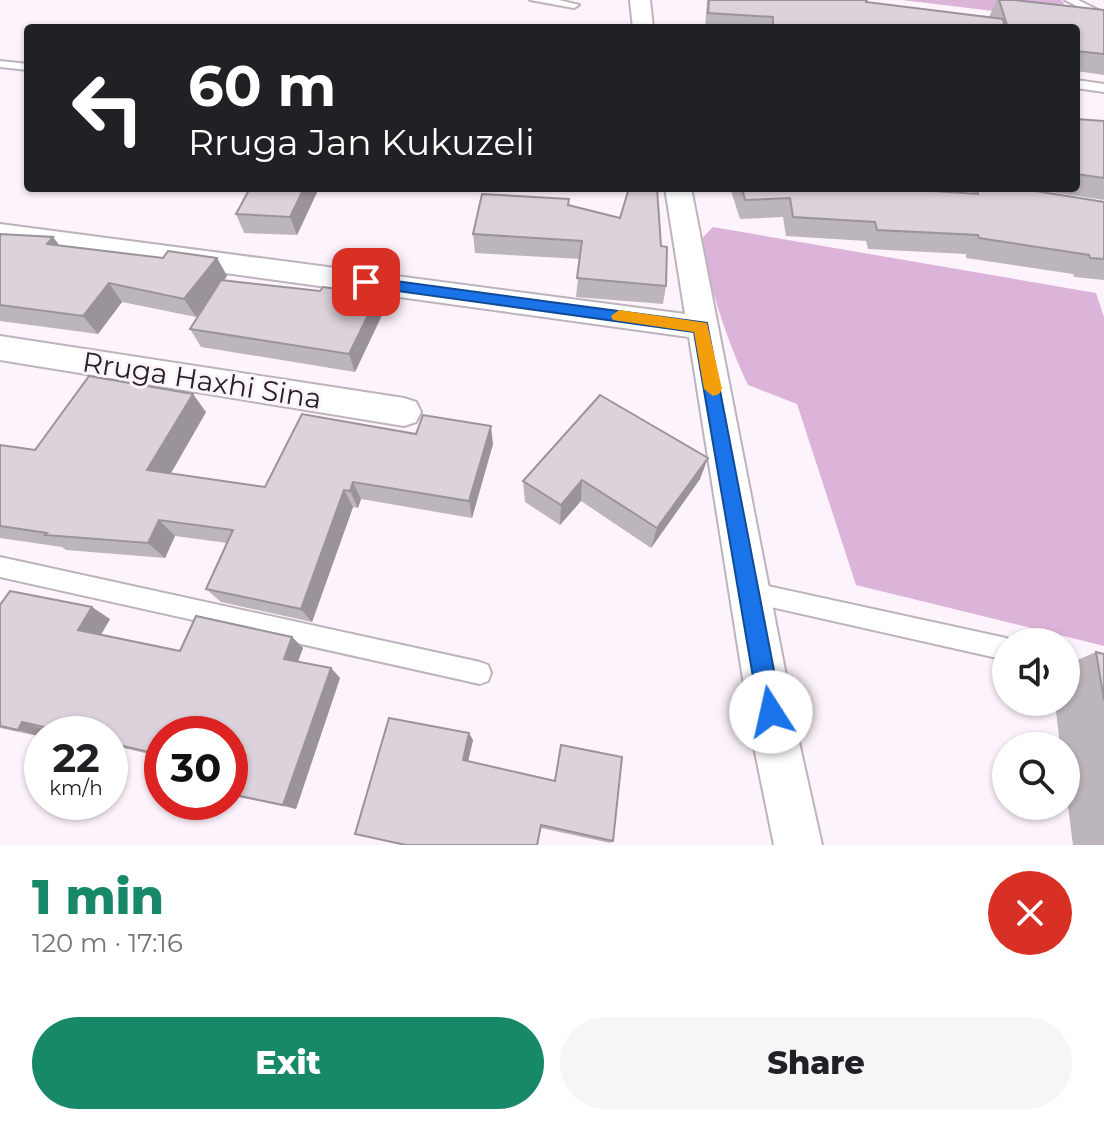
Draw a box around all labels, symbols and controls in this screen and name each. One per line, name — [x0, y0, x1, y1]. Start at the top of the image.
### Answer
text: 60 m — [188, 52, 336, 120]
icon: left — [56, 56, 160, 160]
text: Rruga Jan Kukuzeli — [188, 120, 535, 164]
pin — [332, 248, 400, 316]
icon: arrive — [344, 260, 388, 304]
street label: Rruga Haxhi Sina — [80, 344, 324, 416]
map controls — [992, 628, 1080, 820]
button: sound — [992, 628, 1080, 716]
position arrow — [729, 670, 813, 754]
speed limit sign: 30 — [144, 716, 248, 820]
button: search — [992, 732, 1080, 820]
text: 22 — [52, 733, 100, 782]
text: km/h — [49, 776, 103, 800]
text: 1 min — [32, 868, 164, 926]
button: close — [988, 871, 1072, 955]
text: 120 m · 17:16 — [32, 927, 183, 959]
button: Exit — [32, 1017, 544, 1109]
button: Share — [560, 1017, 1072, 1109]

